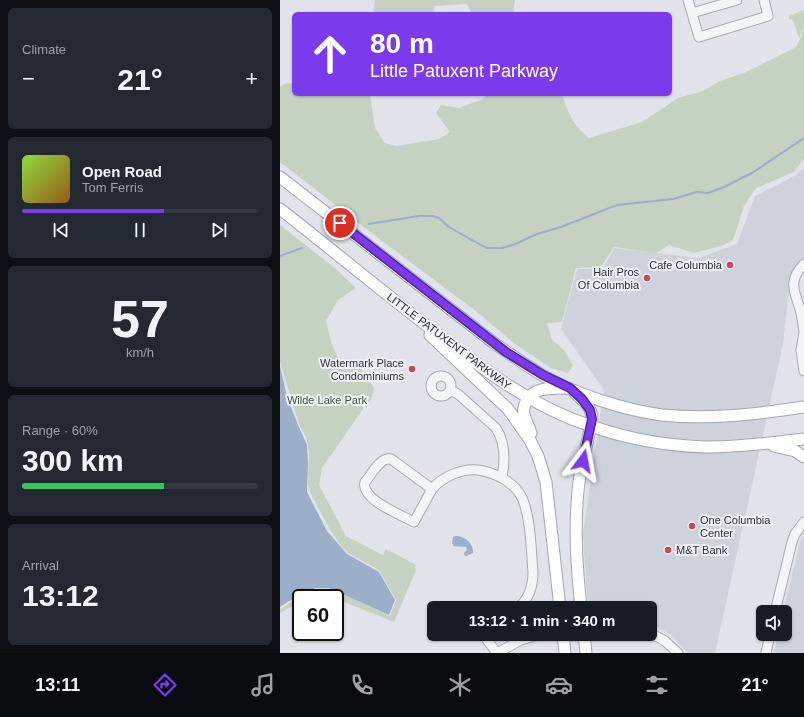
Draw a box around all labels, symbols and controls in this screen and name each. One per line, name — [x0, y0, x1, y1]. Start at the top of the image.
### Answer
icon: ahead — [304, 28, 356, 80]
text: 80 m — [370, 28, 434, 59]
text: Climate — [22, 42, 66, 57]
text: Little Patuxent Parkway — [370, 61, 558, 81]
text: 21° — [117, 63, 163, 96]
text: − — [22, 66, 35, 91]
text: + — [245, 66, 258, 91]
text: Open Road — [82, 163, 162, 180]
text: Tom Ferris — [82, 180, 143, 195]
pin — [323, 206, 357, 240]
icon: arrive — [329, 212, 351, 234]
icon: previous — [50, 219, 72, 241]
icon: pause — [129, 219, 151, 241]
icon: next — [208, 219, 230, 241]
place label: Cafe Columbia — [649, 259, 723, 271]
marker: Cafe Columbia — [725, 260, 735, 270]
place label: Hair Pros Of Columbia — [578, 266, 640, 291]
marker: Hair Pros Of Columbia — [642, 273, 652, 283]
text: 57 — [111, 290, 169, 348]
street label: LITTLE PATUXENT PARKWAY — [385, 290, 514, 392]
text: km/h — [126, 345, 154, 360]
place label: Watermark Place Condominiums — [320, 357, 404, 382]
marker: Watermark Place Condominiums — [407, 364, 417, 374]
park label: Wilde Lake Park — [287, 394, 368, 406]
text: Range · 60% — [22, 423, 98, 438]
position arrow — [562, 440, 604, 482]
text: 300 km — [22, 444, 124, 477]
place label: One Columbia Center — [700, 514, 771, 539]
marker: One Columbia Center — [687, 521, 697, 531]
place label: M&T Bank — [676, 544, 728, 556]
marker: M&T Bank — [663, 545, 673, 555]
text: Arrival — [22, 558, 59, 573]
text: 13:12 — [22, 579, 99, 612]
speed limit sign: 60 — [292, 589, 344, 641]
map controls — [756, 605, 792, 641]
button: sound — [756, 605, 792, 641]
text: 13:12 · 1 min · 340 m — [469, 612, 615, 629]
icon: directions — [151, 671, 179, 699]
icon: music — [249, 671, 277, 699]
icon: phone — [348, 671, 376, 699]
icon: climate — [446, 671, 474, 699]
icon: car — [545, 671, 573, 699]
icon: filters — [643, 671, 671, 699]
text: 13:11 — [35, 675, 80, 695]
text: 21° — [741, 675, 769, 695]

